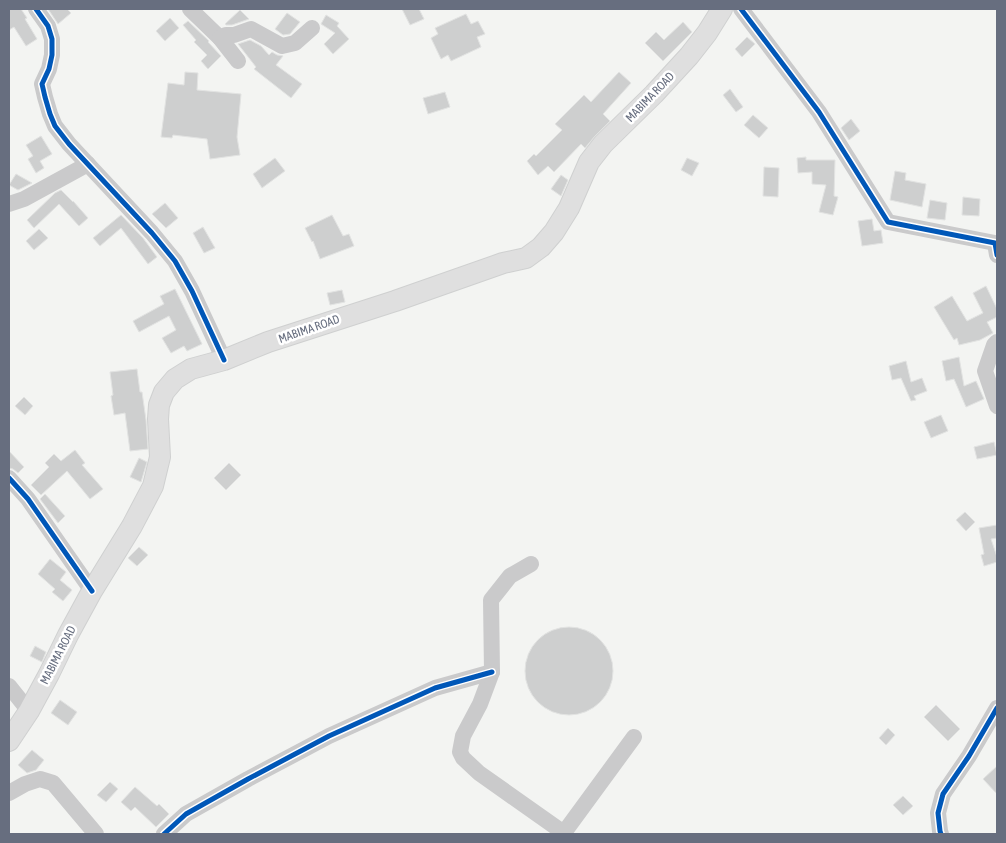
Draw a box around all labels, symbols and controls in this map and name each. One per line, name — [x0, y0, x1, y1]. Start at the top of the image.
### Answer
street label: MABIMA ROAD — [623, 69, 677, 125]
street label: MABIMA ROAD — [277, 312, 342, 346]
street label: MABIMA ROAD — [37, 623, 79, 687]

